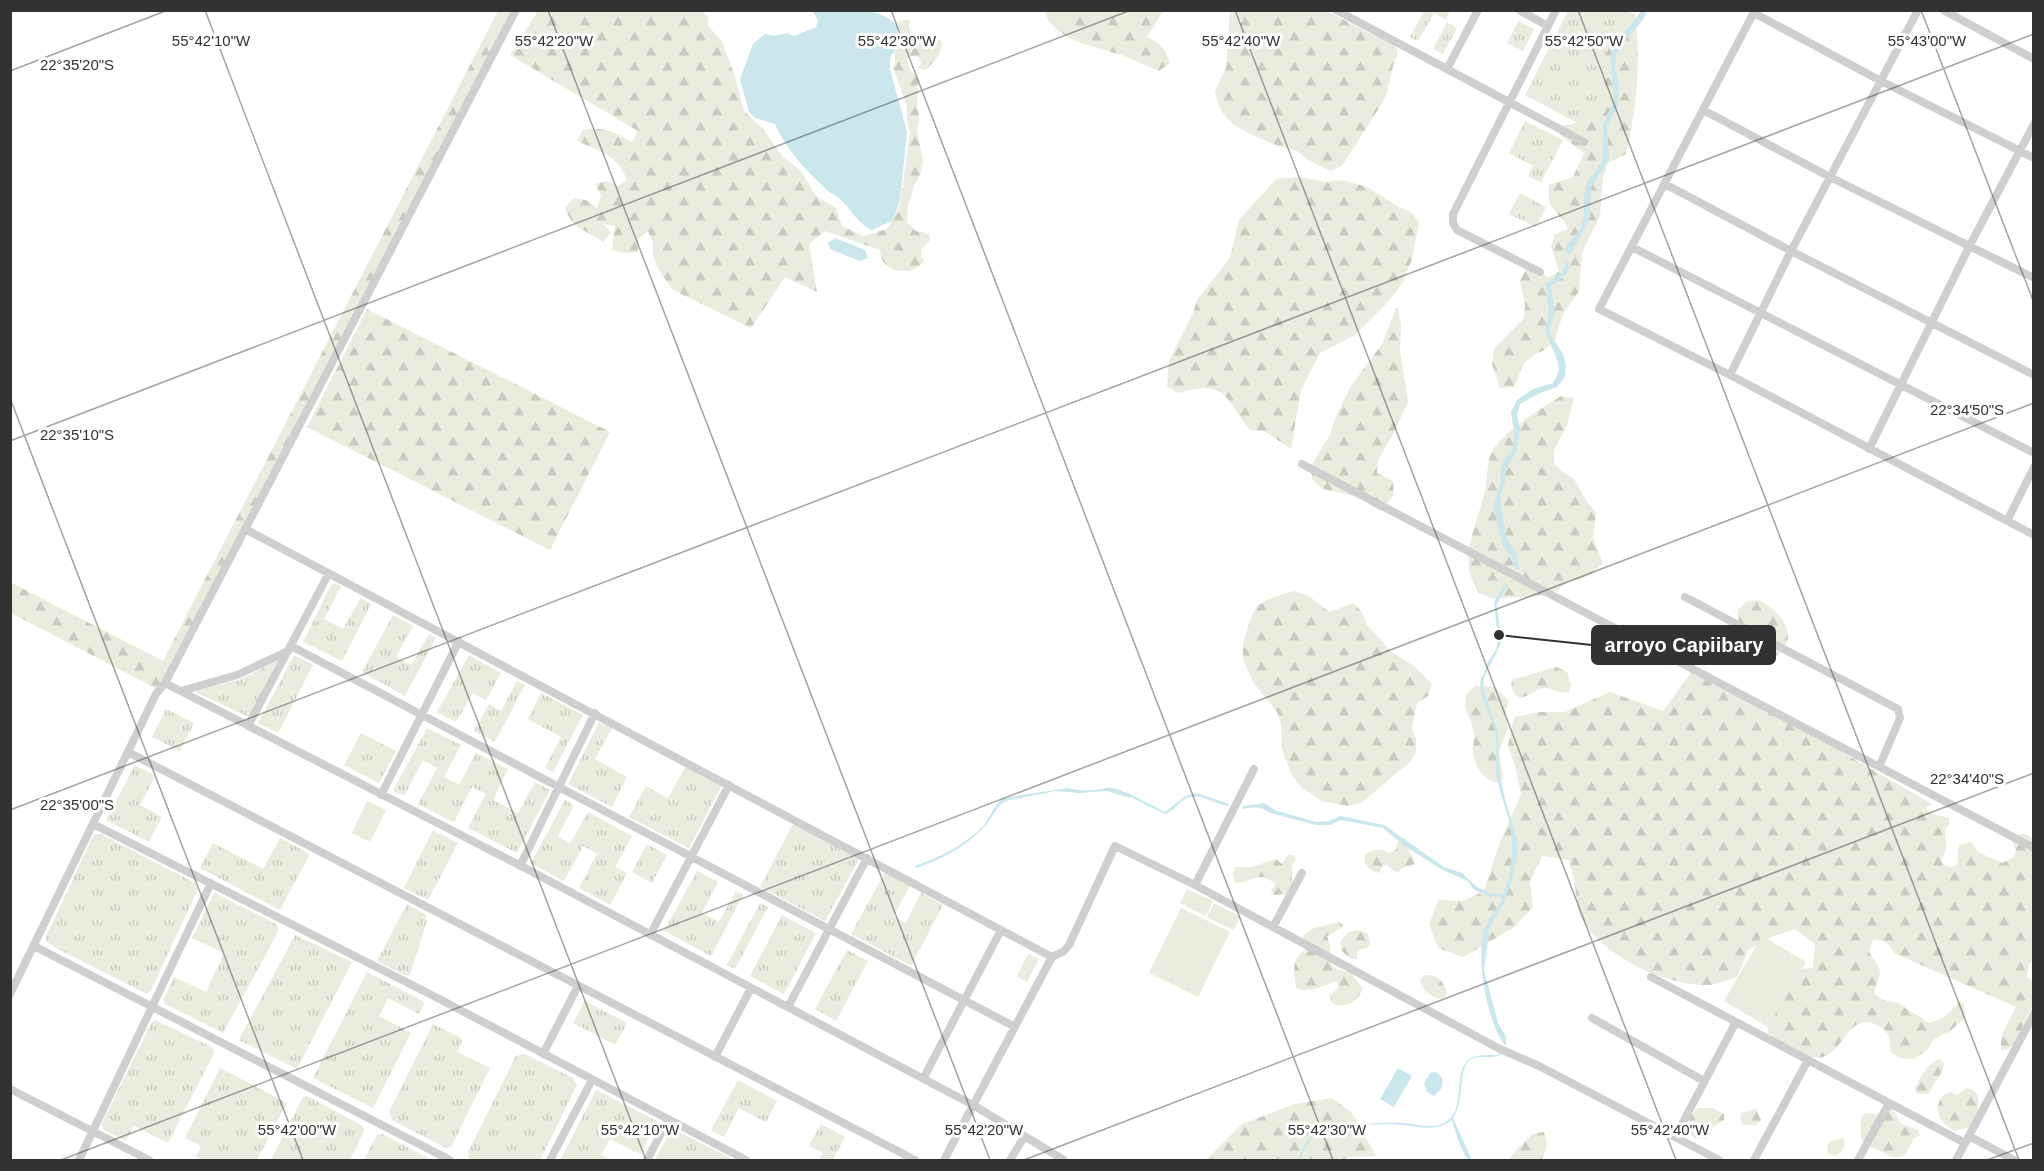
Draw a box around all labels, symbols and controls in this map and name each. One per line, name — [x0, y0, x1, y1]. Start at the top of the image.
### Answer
text: 55°42'10"W — [172, 32, 251, 49]
text: 55°42'20"W — [515, 32, 594, 49]
text: 55°42'30"W — [858, 32, 937, 49]
text: 55°42'40"W — [1202, 32, 1281, 49]
text: 55°42'50"W — [1545, 32, 1624, 49]
text: 55°43'00"W — [1888, 32, 1967, 49]
text: 22°35'20"S — [40, 56, 114, 73]
text: 22°34'50"S — [1930, 401, 2004, 418]
text: 22°35'10"S — [40, 426, 114, 443]
callout: arroyo Capiibary — [1592, 626, 1775, 664]
text: arroyo Capiibary — [1605, 634, 1764, 656]
text: 22°34'40"S — [1930, 770, 2004, 787]
text: 22°35'00"S — [40, 796, 114, 813]
text: 55°42'00"W — [258, 1121, 337, 1138]
text: 55°42'10"W — [601, 1121, 680, 1138]
text: 55°42'20"W — [945, 1121, 1024, 1138]
text: 55°42'30"W — [1288, 1121, 1367, 1138]
text: 55°42'40"W — [1631, 1121, 1710, 1138]

